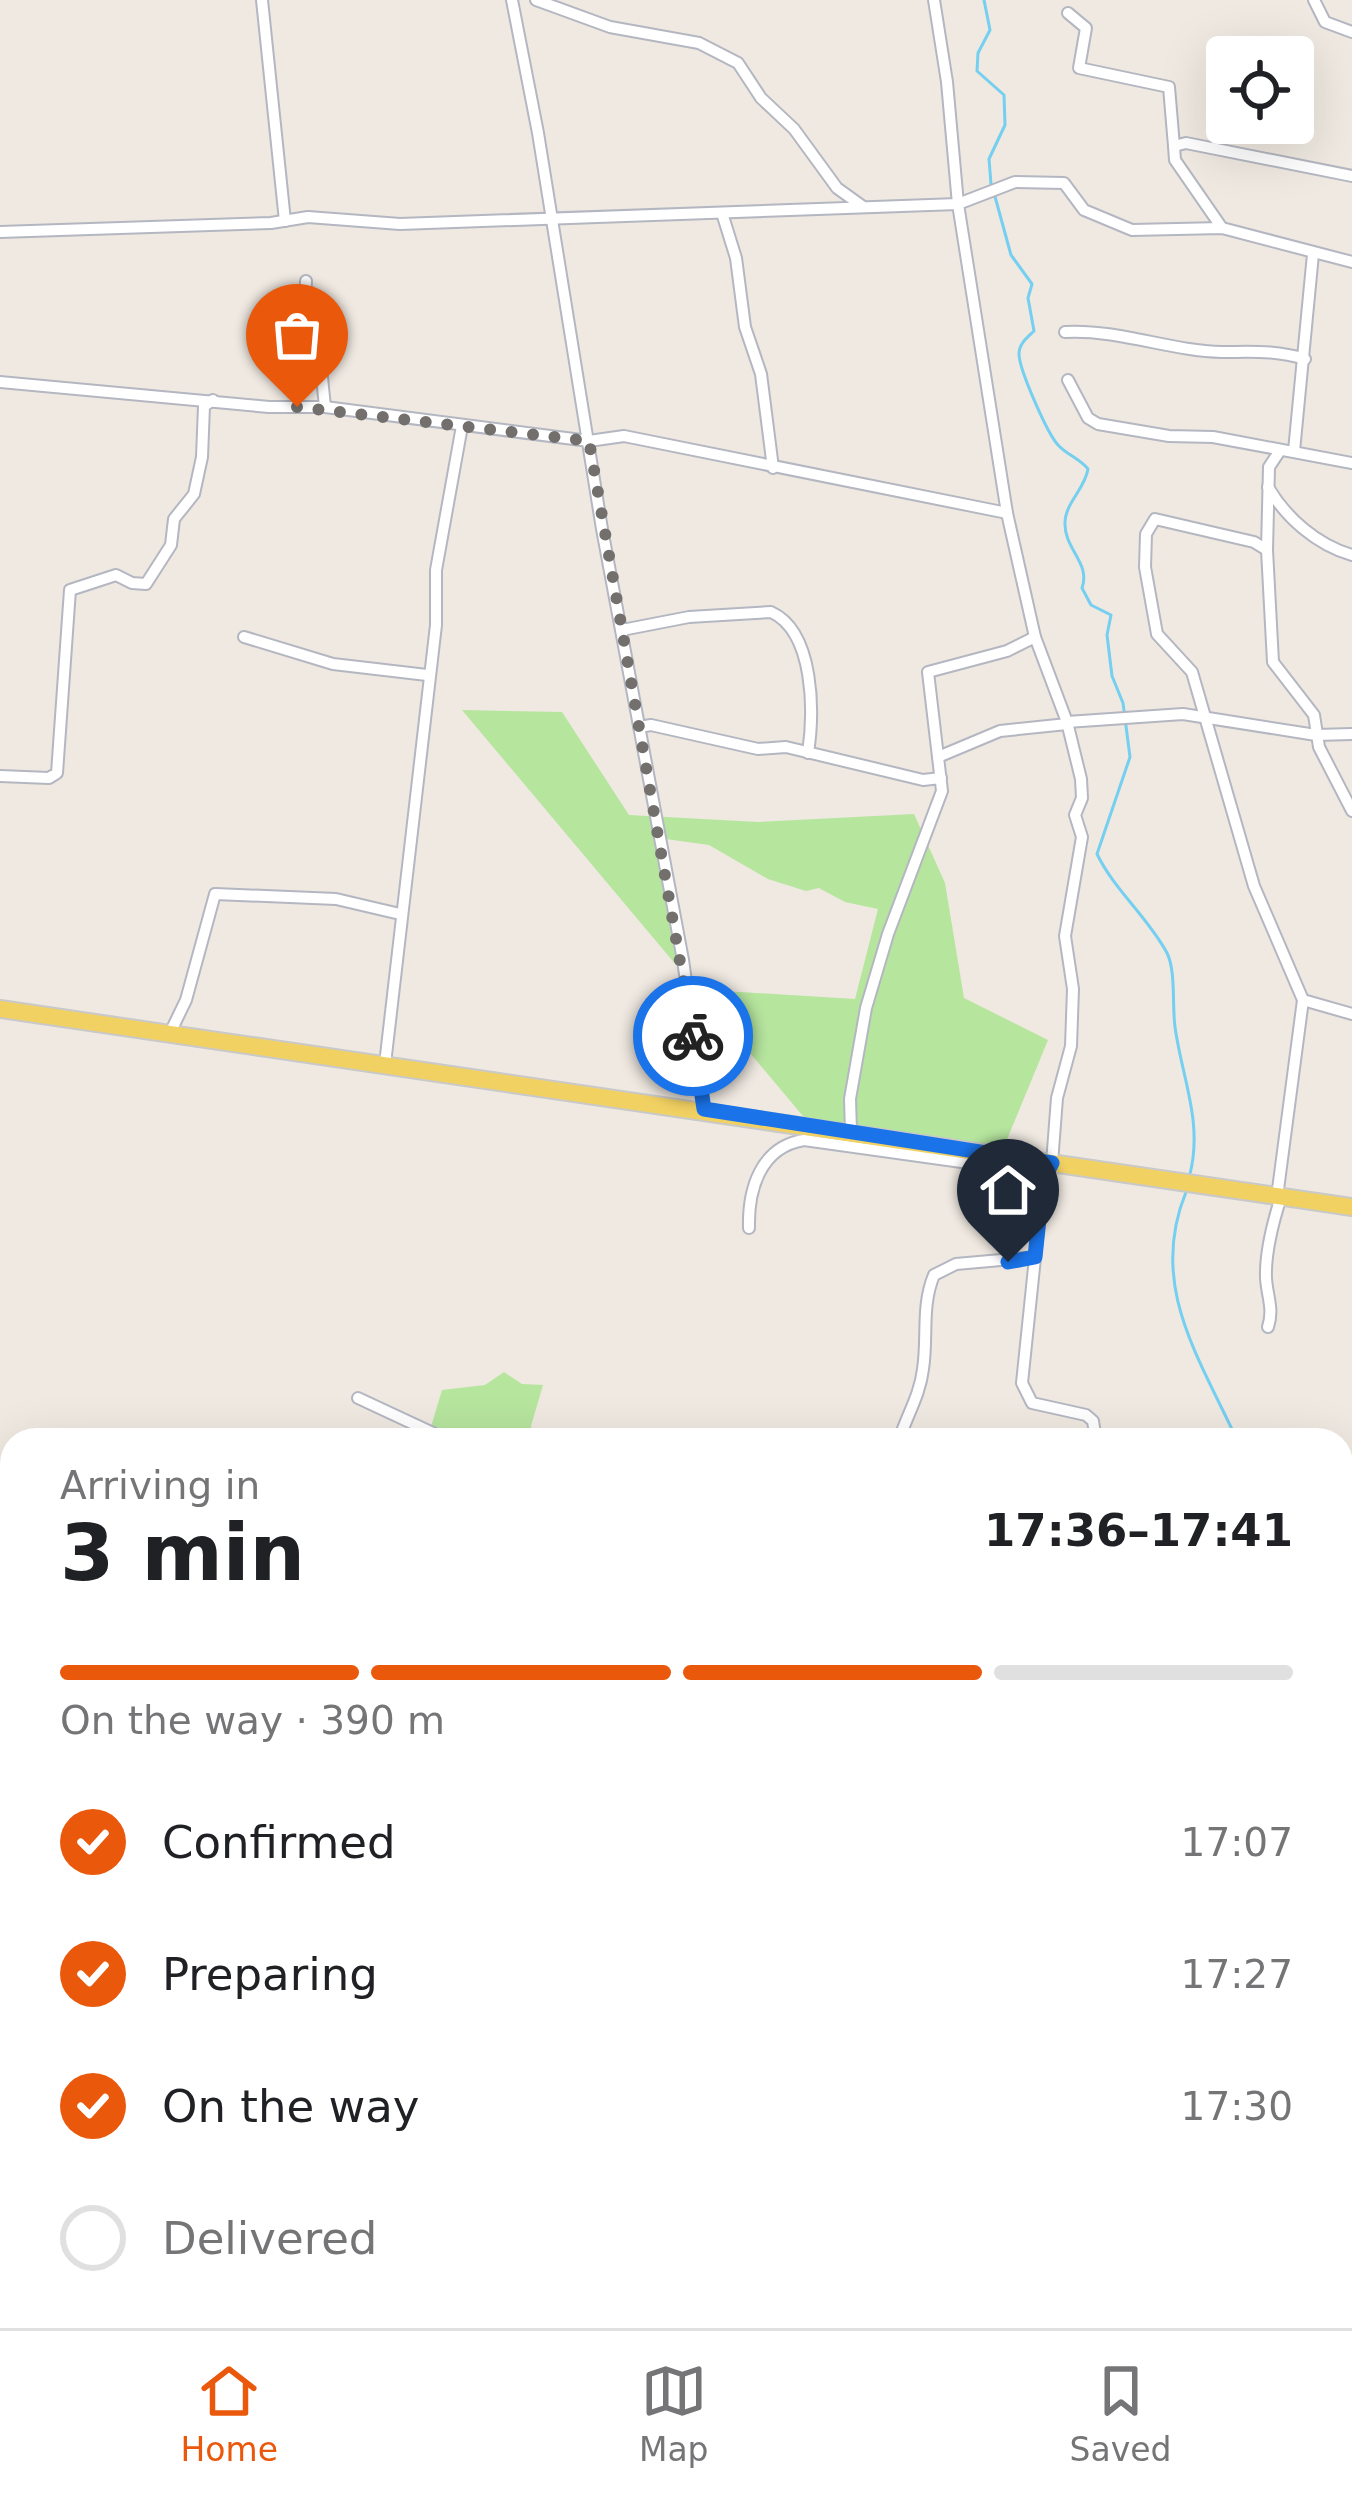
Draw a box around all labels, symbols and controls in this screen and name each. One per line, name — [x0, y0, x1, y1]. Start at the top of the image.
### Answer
map controls — [1206, 36, 1314, 144]
button: locate — [1206, 36, 1314, 144]
pin — [246, 284, 348, 407]
icon: bag — [264, 302, 330, 368]
courier — [633, 976, 753, 1096]
icon: bike — [660, 1003, 726, 1069]
pin — [957, 1139, 1059, 1262]
icon: home — [975, 1157, 1041, 1223]
text: Arriving in — [60, 1463, 260, 1508]
text: 17:36–17:41 — [984, 1504, 1293, 1557]
text: 3 min — [60, 1508, 305, 1598]
text: On the way · 390 m — [60, 1698, 445, 1743]
icon: check — [60, 1809, 126, 1875]
text: Confirmed — [162, 1816, 396, 1869]
text: 17:07 — [1181, 1820, 1293, 1865]
icon: check — [60, 1941, 126, 2007]
text: Preparing — [162, 1948, 378, 2001]
text: 17:27 — [1181, 1952, 1293, 1997]
icon: check — [60, 2073, 126, 2139]
text: On the way — [162, 2080, 419, 2133]
text: 17:30 — [1181, 2084, 1293, 2129]
text: Delivered — [162, 2212, 377, 2265]
tab: Home — [180, 2358, 278, 2469]
tab: Map — [639, 2358, 709, 2469]
tab: Saved — [1070, 2358, 1171, 2469]

